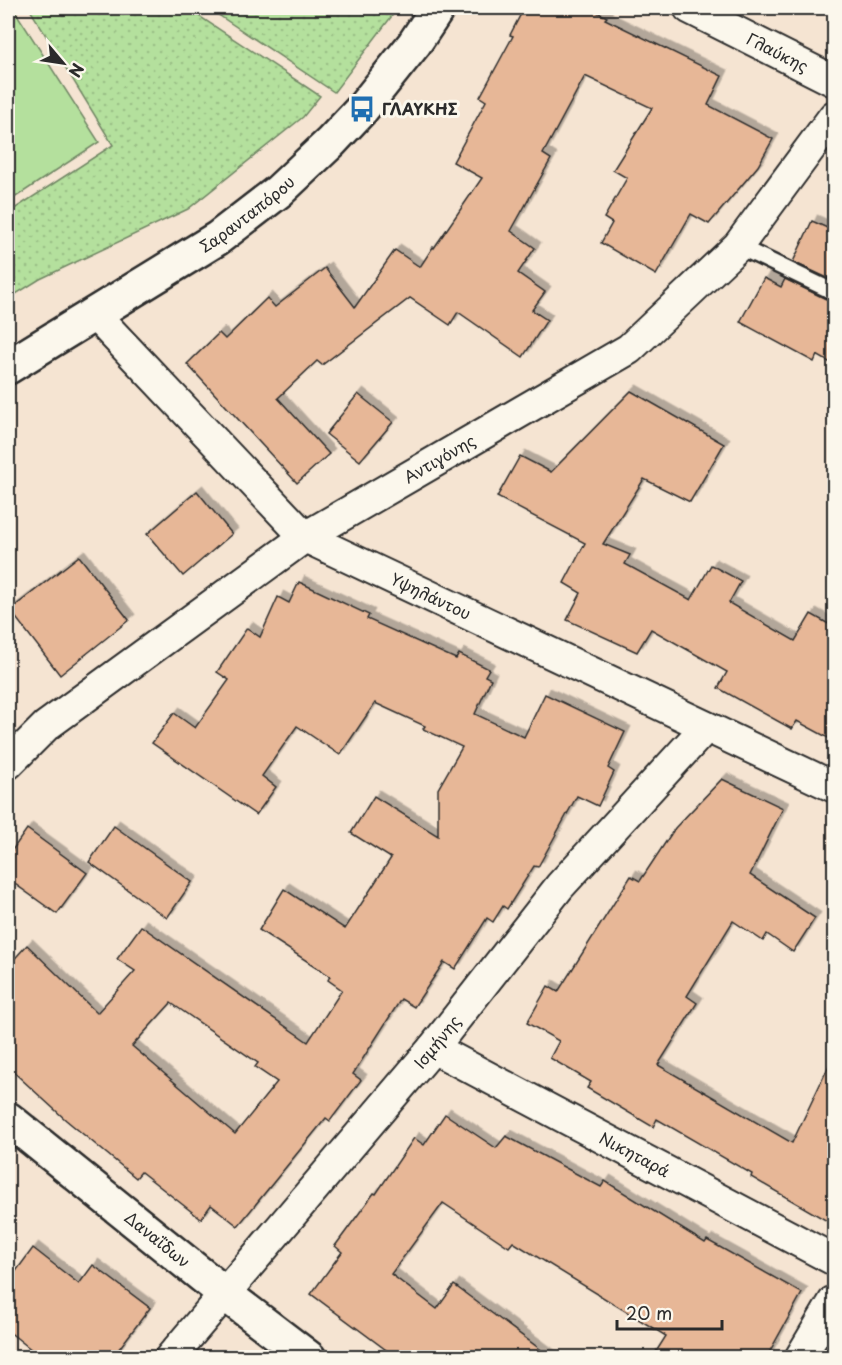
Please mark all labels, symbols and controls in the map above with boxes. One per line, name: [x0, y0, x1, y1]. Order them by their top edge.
street label: Γλαύκης: [743, 26, 813, 77]
north arrow: [33, 33, 93, 93]
text: N: [63, 59, 91, 82]
bus stop icon: ΓΛΑΥΚΗΣ: [347, 94, 377, 124]
place label: ΓΛΑΥΚΗΣ: [382, 96, 458, 120]
street label: Σαρανταπόρου: [195, 170, 299, 258]
street label: Αντιγόνης: [399, 428, 479, 488]
street label: Υψηλάντου: [387, 566, 475, 625]
street label: Ισμήνης: [408, 1010, 465, 1073]
street label: Νικηταρά: [595, 1125, 675, 1182]
street label: Δαναΐδων: [120, 1205, 196, 1273]
scale bar: [617, 1293, 722, 1331]
text: 20 m: [626, 1299, 672, 1326]

